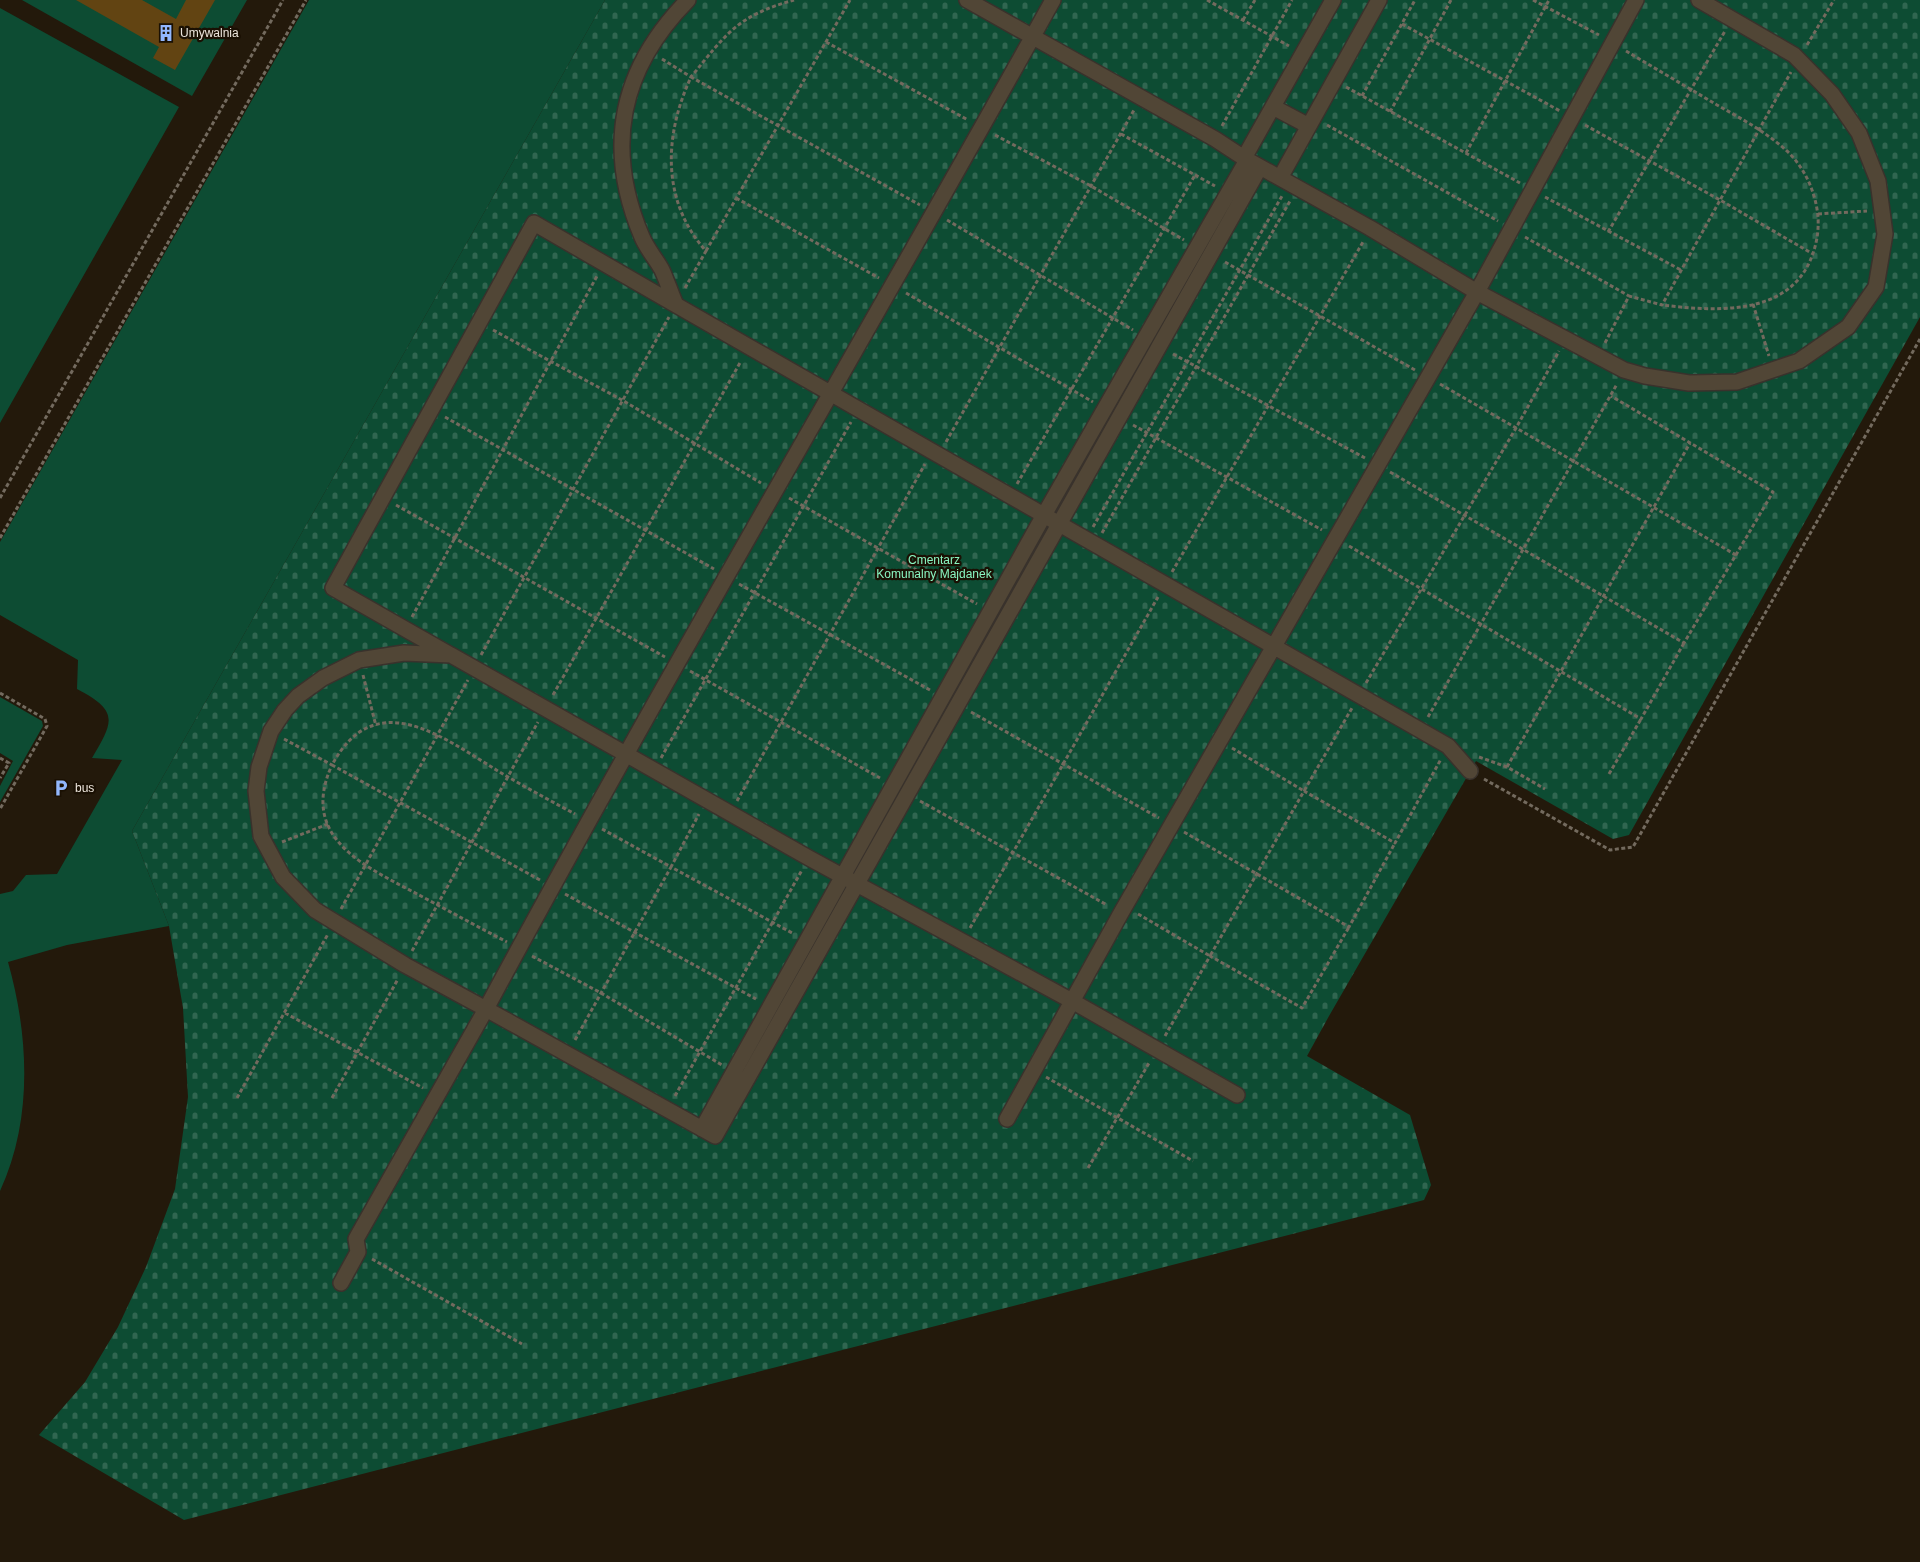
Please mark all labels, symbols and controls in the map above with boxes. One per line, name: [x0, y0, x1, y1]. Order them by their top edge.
building icon: Umywalnia: [156, 23, 176, 43]
place label: Umywalnia: [180, 26, 239, 40]
park label: Cmentarz Komunalny Majdanek: [876, 553, 993, 581]
parking icon: bus: [51, 778, 71, 798]
place label: bus: [75, 781, 94, 795]

